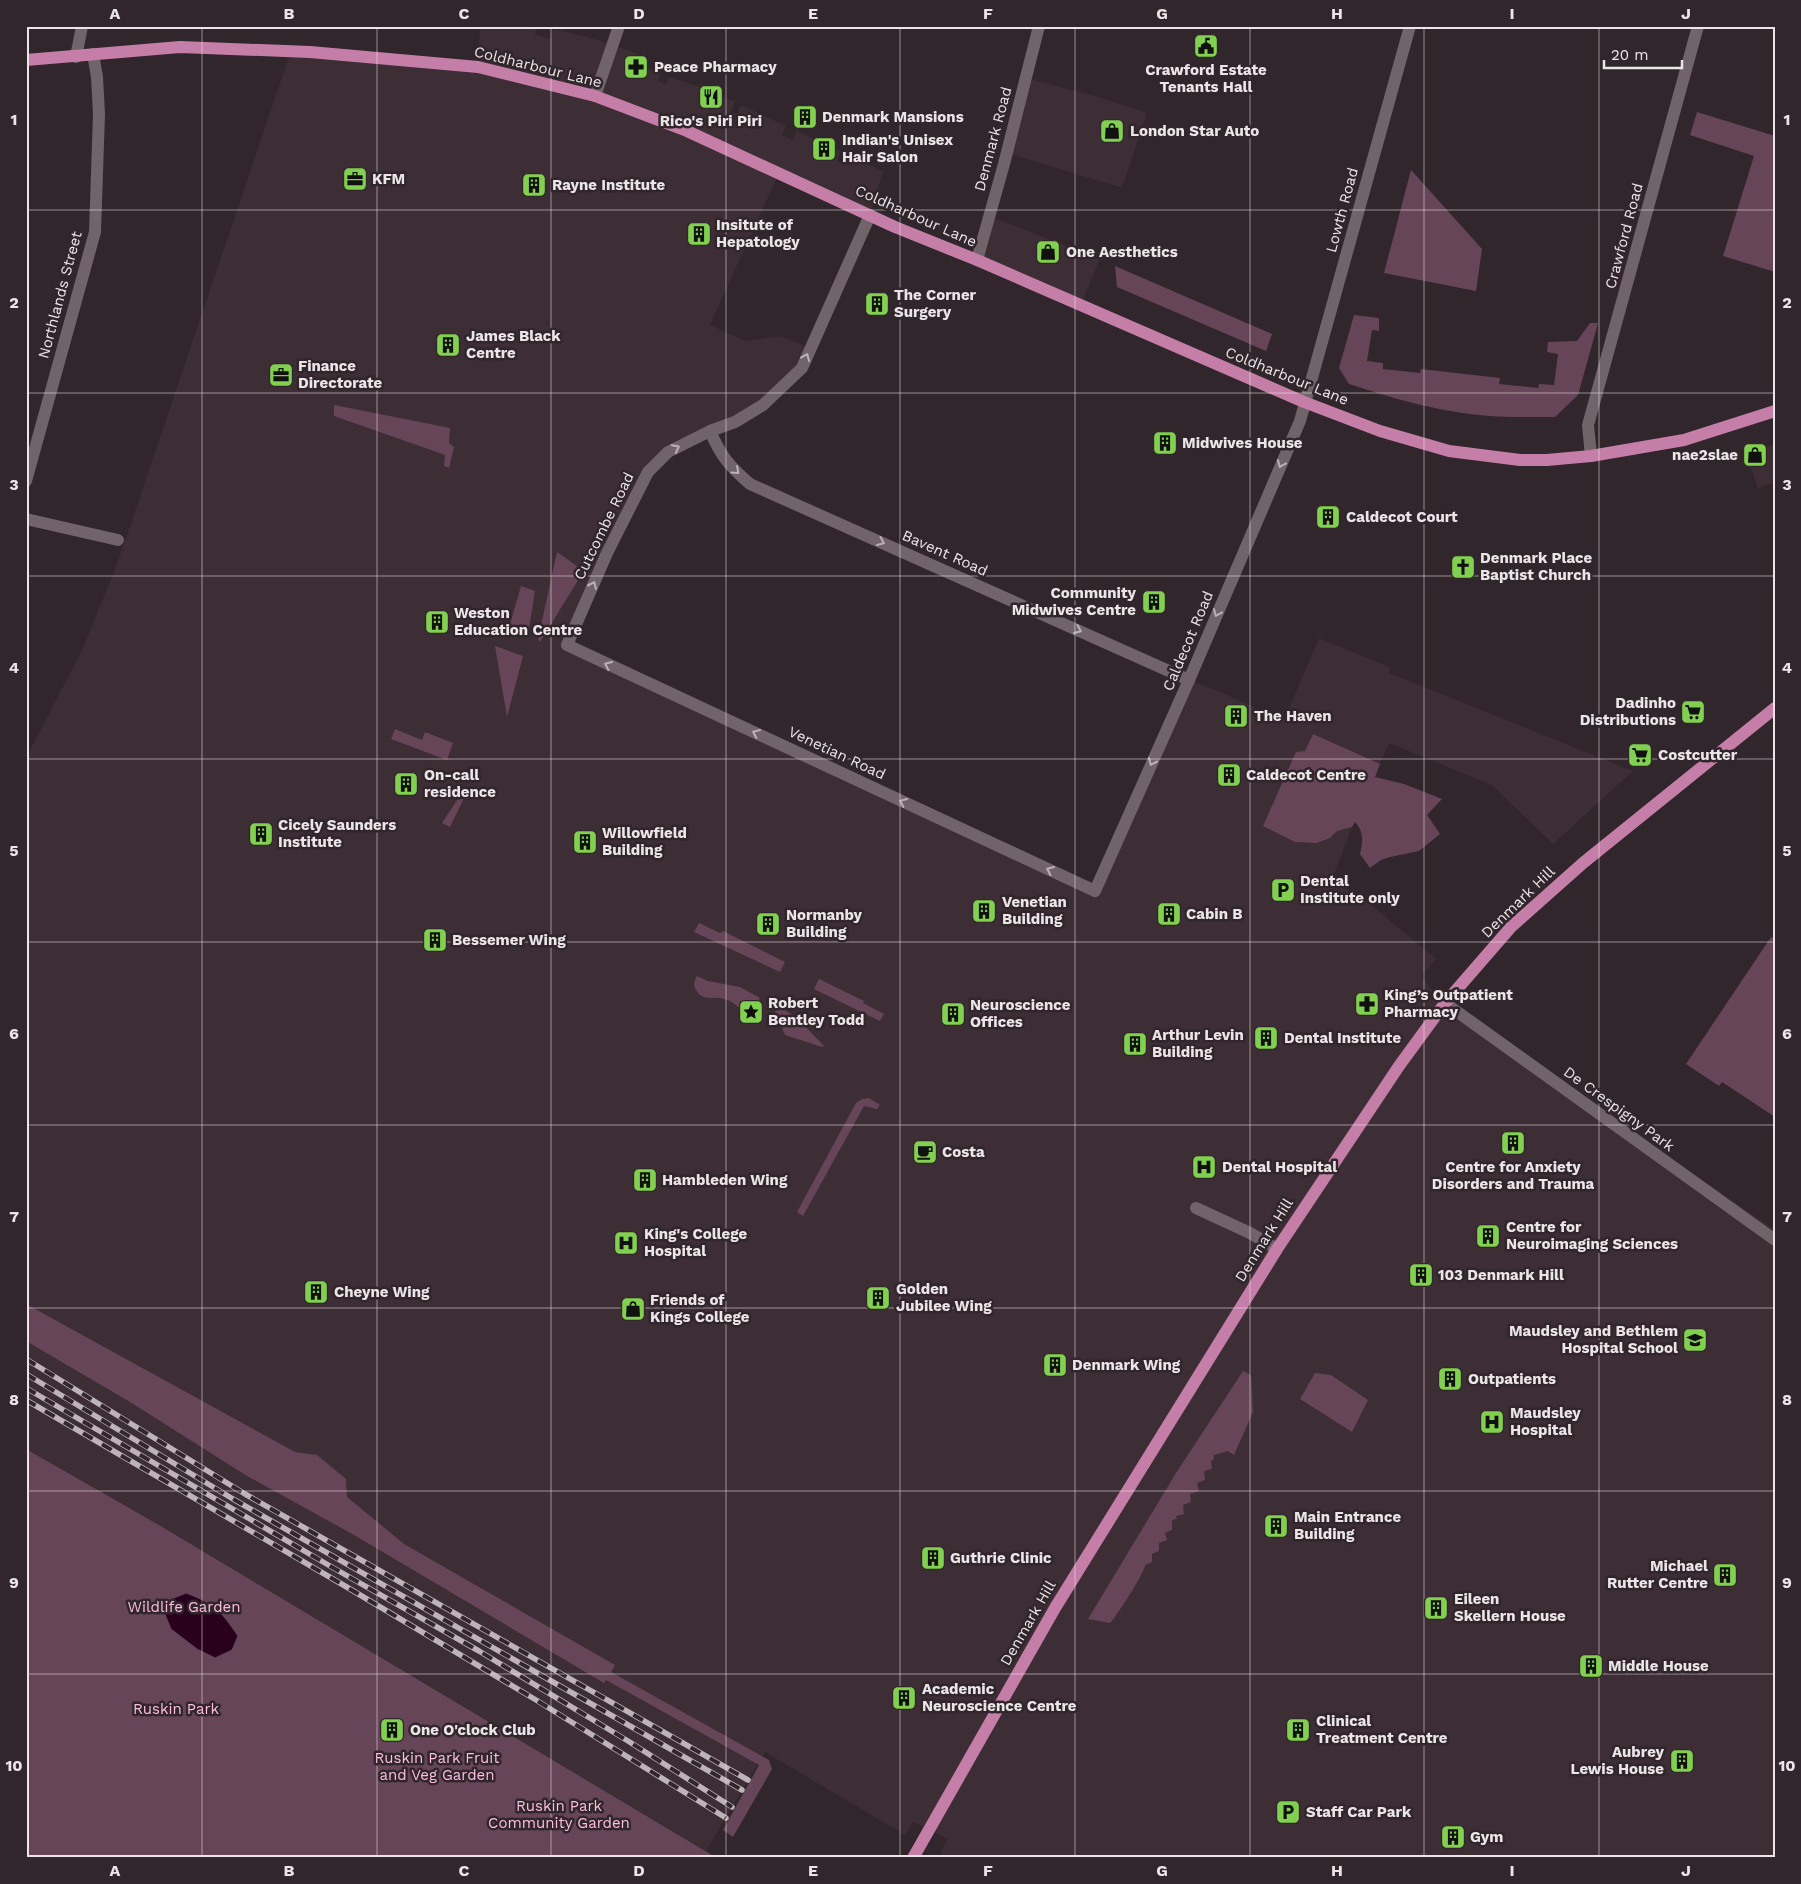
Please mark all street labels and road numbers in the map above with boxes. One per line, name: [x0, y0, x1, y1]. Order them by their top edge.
street label: Coldharbour Lane: [472, 42, 604, 92]
street label: Denmark Road: [970, 85, 1016, 193]
street label: Lowth Road: [1322, 165, 1362, 255]
street label: Coldharbour Lane: [852, 181, 980, 251]
street label: Crawford Road: [1601, 181, 1647, 291]
street label: Northlands Street: [34, 229, 86, 361]
street label: Coldharbour Lane: [1223, 343, 1351, 409]
street label: Cutcombe Road: [570, 469, 638, 583]
street label: Bavent Road: [899, 526, 991, 580]
street label: Caldecot Road: [1159, 588, 1217, 694]
street label: Venetian Road: [786, 723, 888, 783]
street label: Denmark Hill: [1478, 862, 1559, 942]
street label: De Crespigny Park: [1560, 1063, 1678, 1156]
street label: Denmark Hill: [1231, 1195, 1297, 1285]
street label: Denmark Hill: [996, 1577, 1060, 1669]

